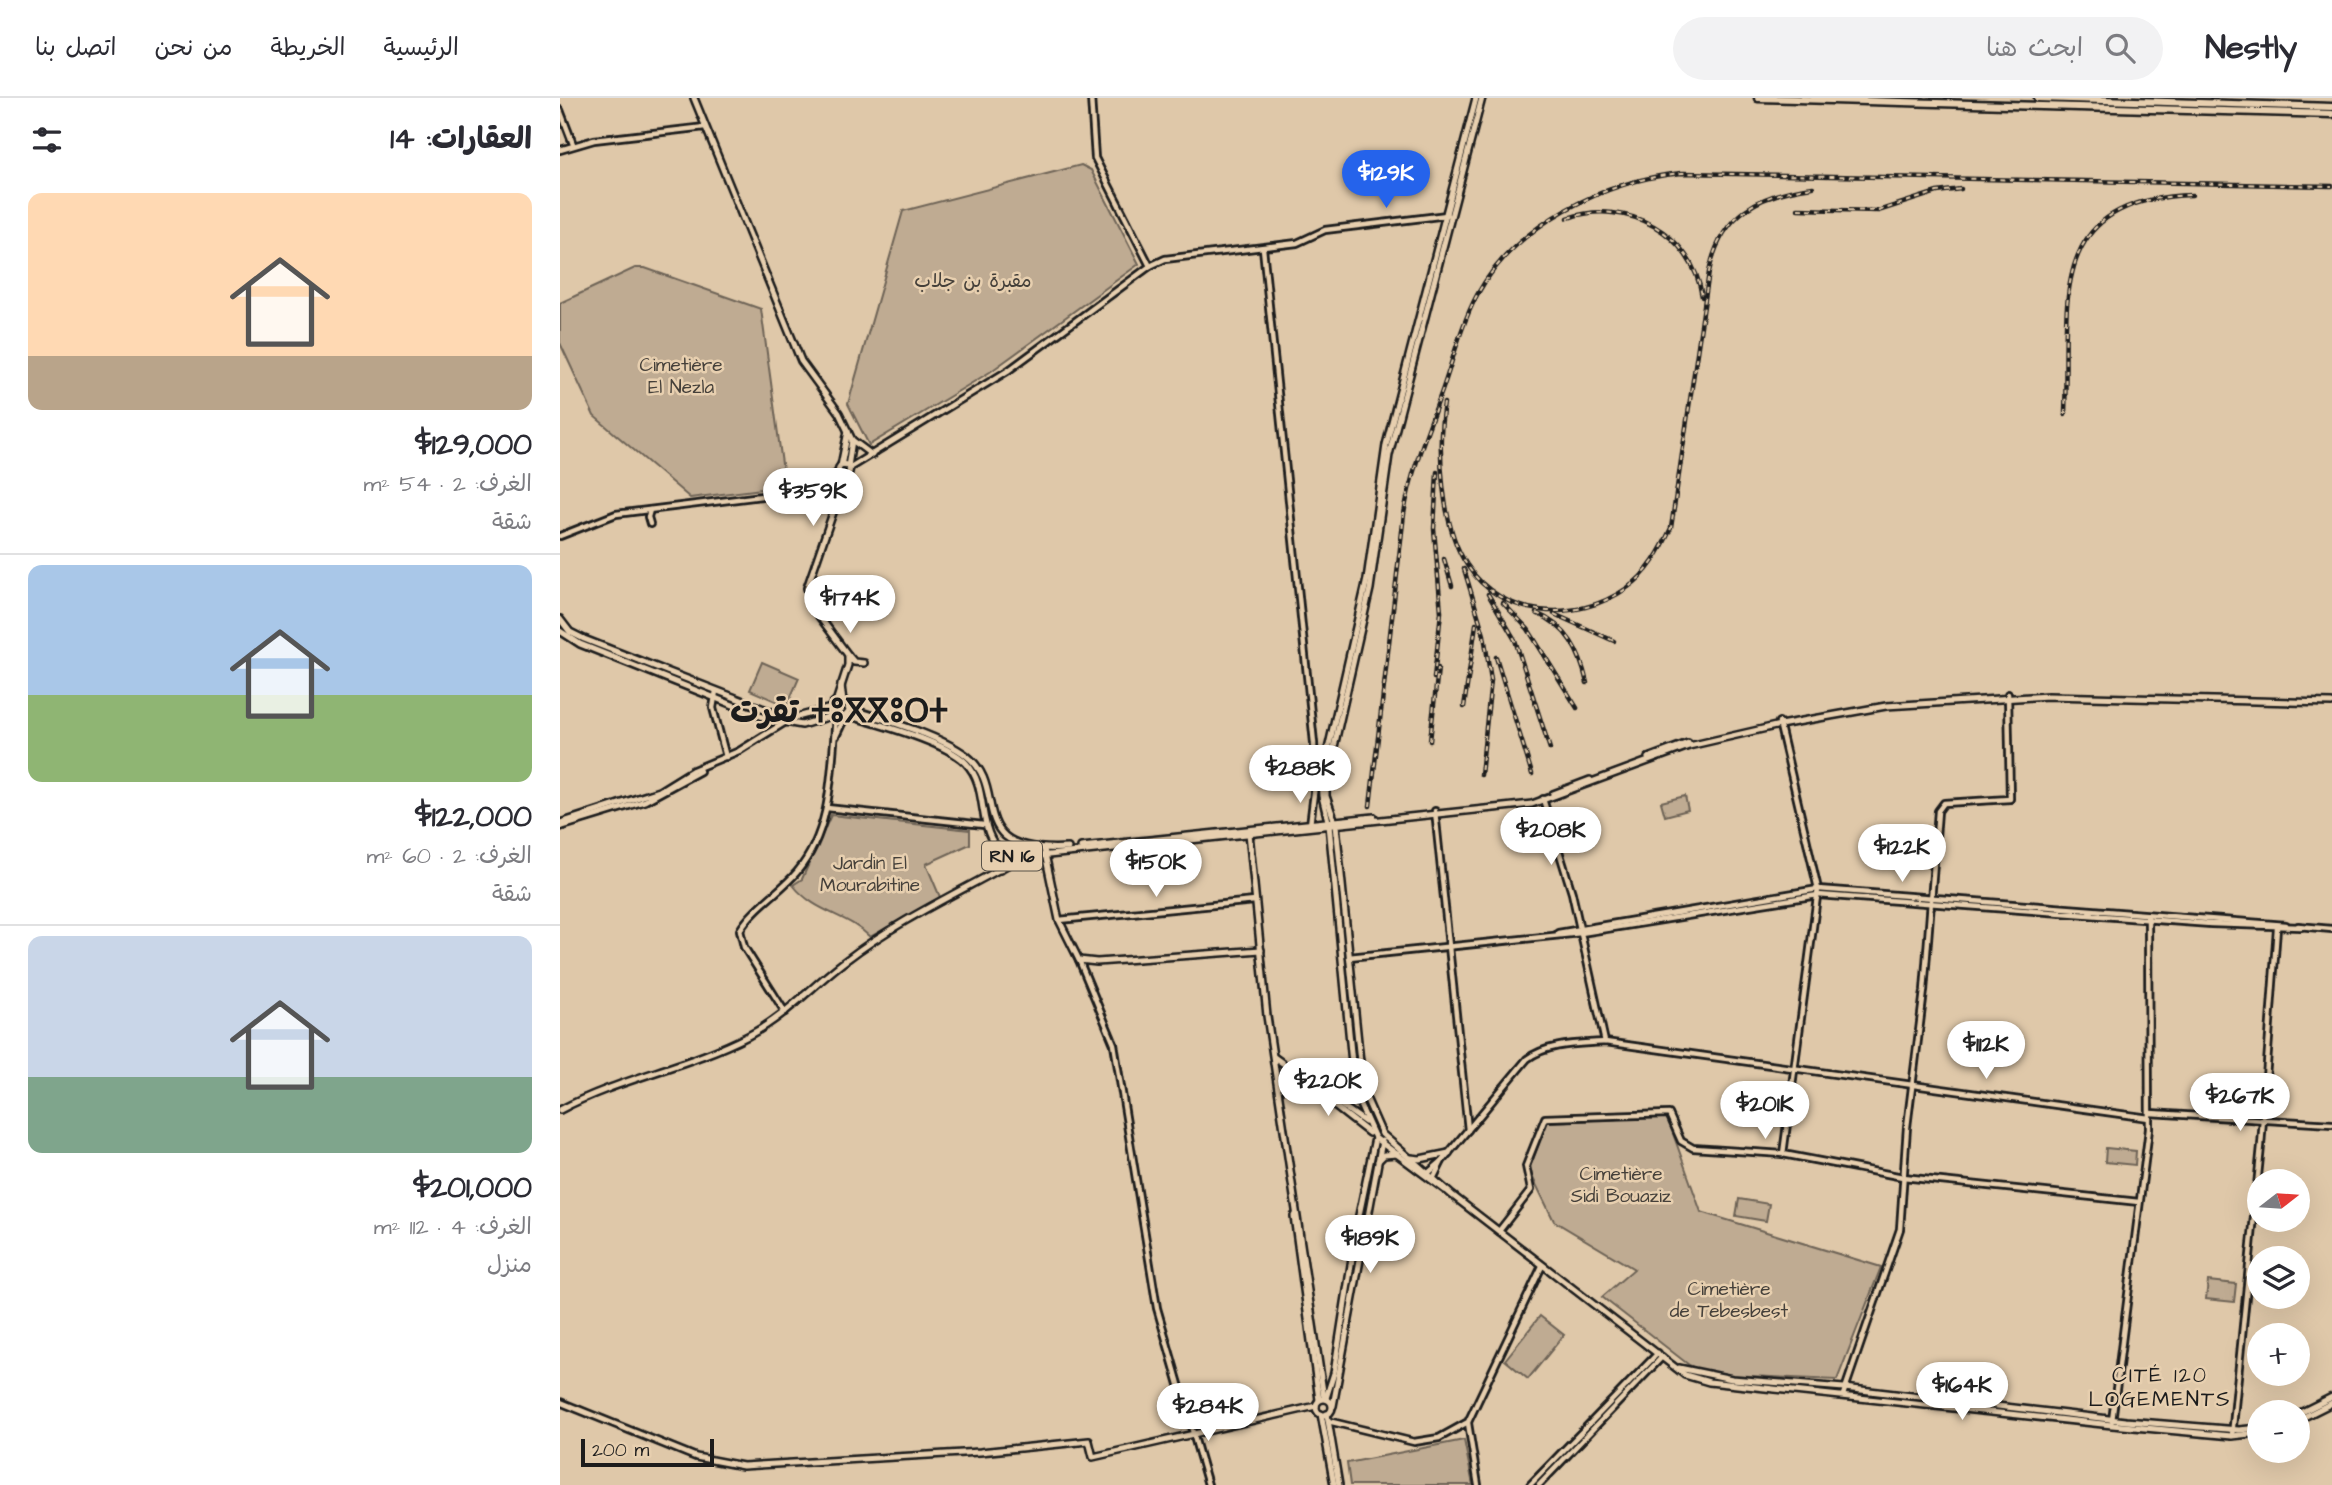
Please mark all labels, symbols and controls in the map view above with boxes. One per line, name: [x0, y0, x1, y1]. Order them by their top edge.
search box: [1673, 17, 2163, 80]
text: Nestly: [2205, 25, 2297, 71]
icon: search: [2101, 29, 2139, 67]
text: ابحث هنا: [1986, 30, 2083, 66]
text: اتصل بنا: [35, 31, 116, 65]
text: من نحن: [154, 31, 233, 65]
text: الخريطة: [271, 31, 345, 65]
text: الرئيسية: [383, 31, 459, 65]
text: العقارات: 14: [390, 118, 532, 160]
icon: filters: [28, 121, 66, 159]
pin: $129K: [1337, 150, 1435, 210]
text: $129K: [1358, 157, 1414, 189]
icon: home: [217, 239, 343, 365]
park label: مقبرة بن جلاب: [914, 268, 1032, 295]
park label: Cimetière El Nezla: [640, 352, 723, 401]
text: $129,000: [415, 424, 532, 466]
text: الغرف: 2 · 54 m²: [363, 468, 532, 500]
pin: $359K: [764, 468, 862, 528]
text: $359K: [779, 475, 847, 507]
text: شقة: [492, 506, 532, 538]
pin: $174K: [801, 575, 899, 635]
text: $174K: [820, 582, 880, 614]
icon: home: [217, 611, 343, 737]
district label: تقرت ⵜⵓⴳⴳⵓⵔⵜ: [730, 689, 948, 735]
pin: $288K: [1251, 746, 1349, 805]
text: $288K: [1265, 752, 1335, 784]
text: $122,000: [415, 796, 532, 838]
pin: $208K: [1502, 808, 1600, 867]
text: $208K: [1516, 814, 1586, 846]
pin: $122K: [1853, 824, 1951, 884]
text: $122K: [1874, 831, 1930, 863]
text: الغرف: 2 · 60 m²: [366, 840, 532, 872]
pin: $150K: [1107, 840, 1205, 899]
road number: RN 16: [982, 842, 1042, 870]
text: $150K: [1126, 846, 1186, 878]
park label: Jardin El Mourabitine: [820, 850, 920, 899]
text: شقة: [492, 878, 532, 910]
icon: home: [217, 982, 343, 1108]
pin: $112K: [1937, 1021, 2035, 1081]
text: $112K: [1963, 1028, 2009, 1060]
pin: $220K: [1279, 1058, 1377, 1118]
text: $220K: [1294, 1065, 1362, 1097]
pin: $267K: [2191, 1074, 2289, 1133]
text: $267K: [2206, 1080, 2274, 1112]
pin: $201K: [1716, 1082, 1814, 1141]
text: $201K: [1736, 1088, 1794, 1120]
park label: Cimetière Sidi Bouaziz: [1571, 1161, 1672, 1210]
text: $201,000: [413, 1167, 532, 1209]
north arrow: [2247, 1169, 2310, 1232]
map controls: [2247, 1169, 2310, 1463]
text: الغرف: 4 · 112 m²: [374, 1211, 532, 1243]
pin: $189K: [1321, 1216, 1419, 1275]
text: $189K: [1341, 1222, 1399, 1254]
button: layers: [2247, 1246, 2310, 1309]
text: منزل: [487, 1249, 532, 1281]
park label: Cimetière de Tebesbest: [1670, 1276, 1789, 1325]
button: +: [2247, 1323, 2310, 1386]
district label: CITÉ 120 LOGEMENTS: [2088, 1361, 2232, 1414]
pin: $164K: [1913, 1362, 2011, 1422]
text: $164K: [1932, 1369, 1992, 1401]
pin: $284K: [1159, 1384, 1257, 1443]
text: $284K: [1173, 1390, 1243, 1422]
button: −: [2247, 1400, 2310, 1463]
scale bar: [581, 1436, 714, 1468]
text: 200 m: [592, 1437, 649, 1464]

